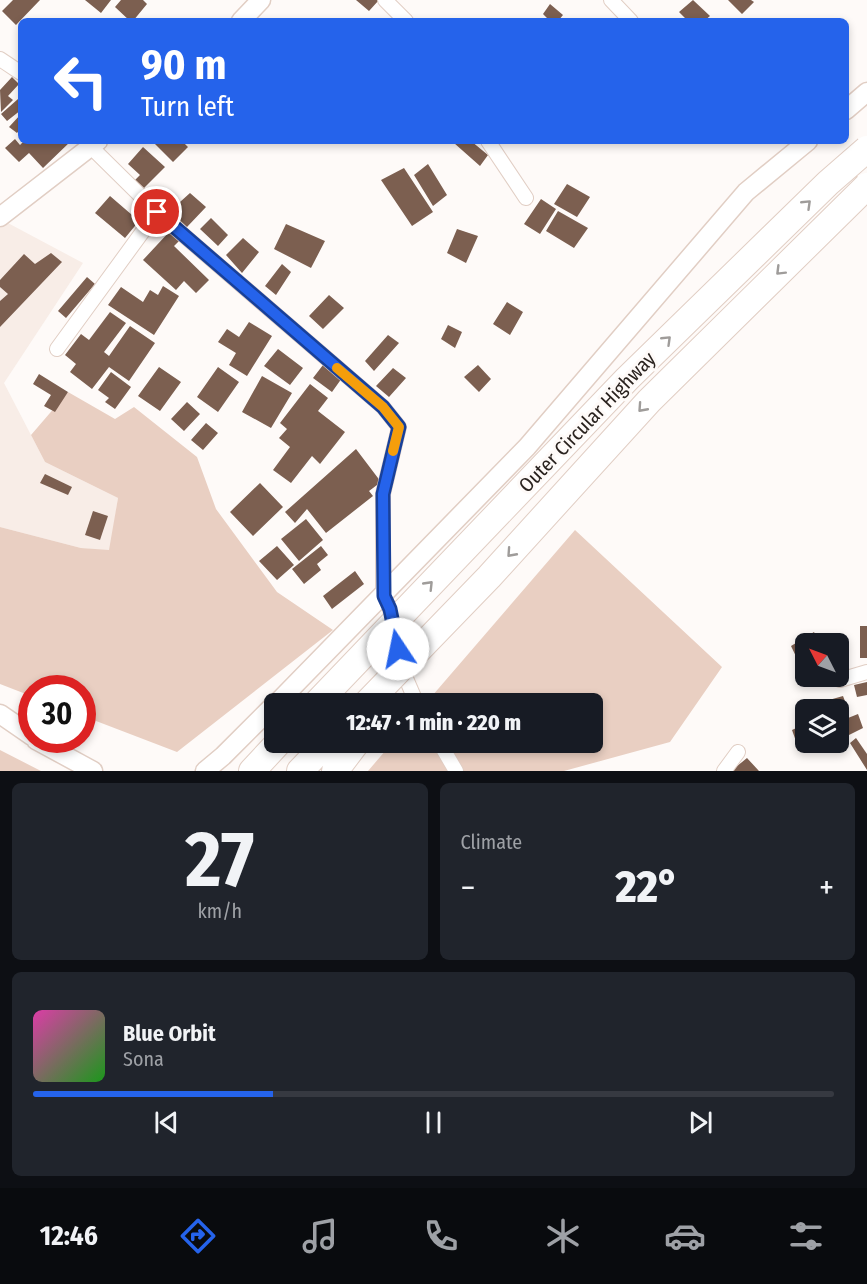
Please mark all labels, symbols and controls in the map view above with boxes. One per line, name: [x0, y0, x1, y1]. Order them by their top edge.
text: 90 m: [141, 40, 226, 90]
icon: left: [42, 42, 120, 120]
text: Turn left: [141, 91, 234, 123]
pin: [131, 186, 182, 237]
icon: arrive: [140, 195, 173, 228]
one-way arrow: [799, 200, 810, 211]
one-way arrow: [776, 264, 787, 274]
one-way arrow: [661, 336, 671, 347]
street label: Outer Circular Highway: [514, 347, 660, 497]
one-way arrow: [638, 402, 649, 412]
one-way arrow: [507, 546, 518, 557]
one-way arrow: [422, 582, 433, 592]
position arrow: [366, 617, 430, 681]
north arrow: [795, 633, 849, 687]
map controls: [795, 633, 849, 753]
speed limit sign: 30: [18, 675, 96, 753]
button: layers: [795, 699, 849, 753]
text: 12:47 · 1 min · 220 m: [346, 709, 521, 736]
text: 27: [185, 813, 254, 907]
text: Climate: [461, 830, 522, 854]
text: 22°: [616, 860, 679, 914]
text: −: [461, 868, 475, 908]
text: +: [819, 868, 834, 908]
text: km/h: [197, 899, 242, 923]
text: Blue Orbit: [123, 1020, 216, 1047]
text: Sona: [123, 1047, 164, 1071]
icon: previous: [150, 1106, 183, 1139]
icon: pause: [417, 1106, 450, 1139]
icon: next: [684, 1106, 717, 1139]
icon: directions: [177, 1215, 219, 1257]
icon: music: [299, 1215, 341, 1257]
icon: phone: [420, 1215, 462, 1257]
icon: climate: [542, 1215, 584, 1257]
icon: car: [664, 1215, 706, 1257]
icon: filters: [785, 1215, 827, 1257]
text: 12:46: [40, 1220, 98, 1252]

